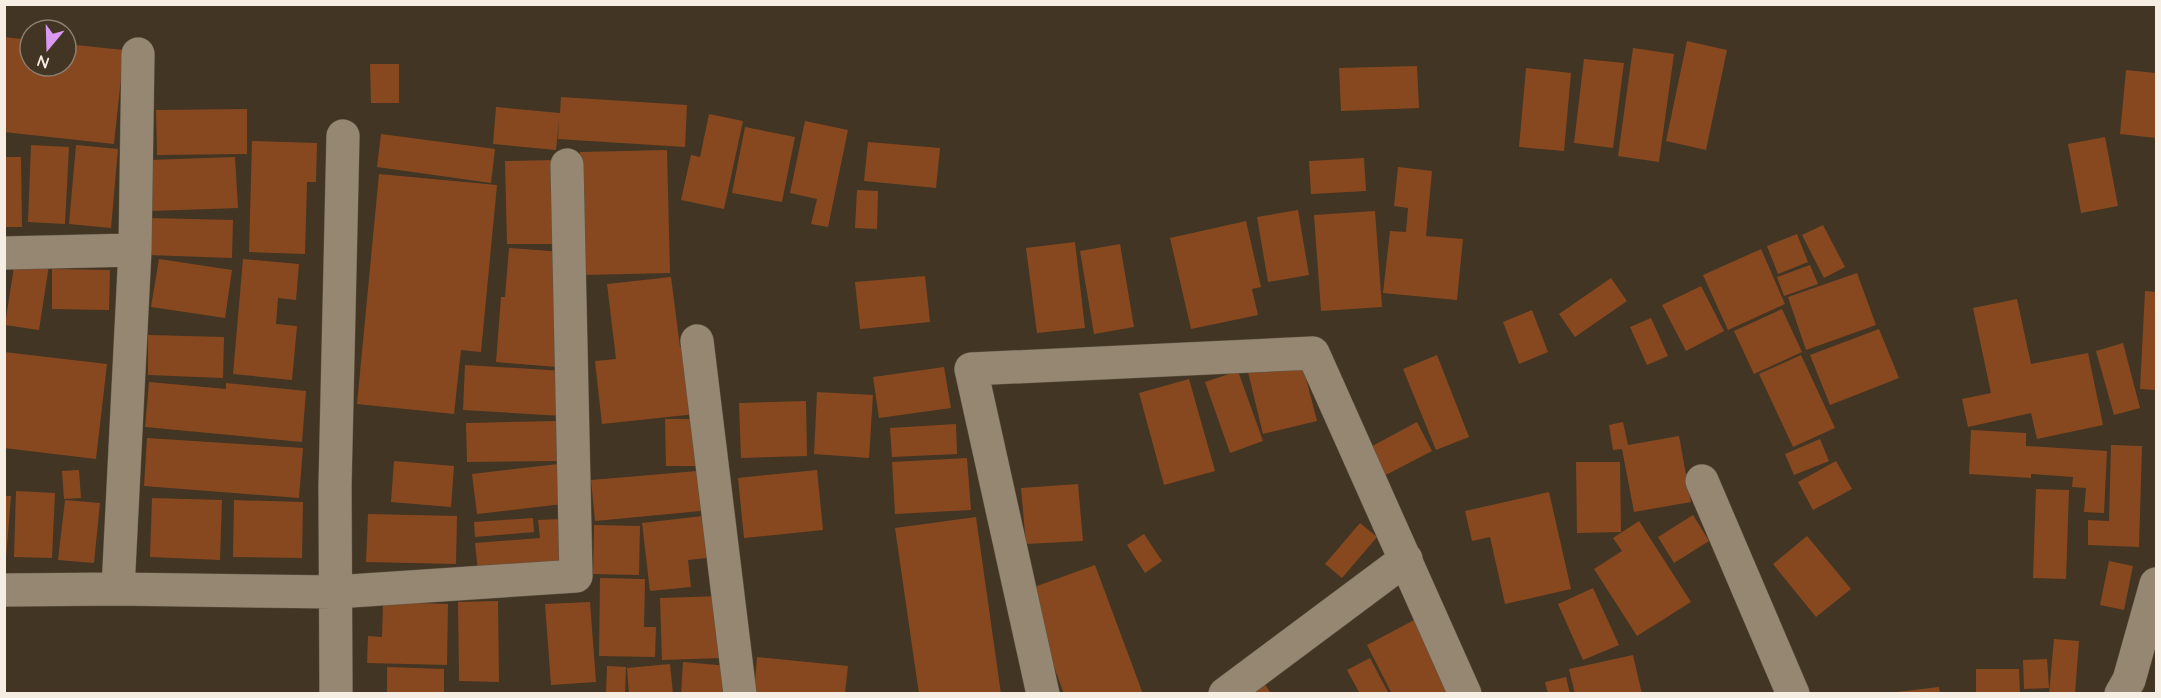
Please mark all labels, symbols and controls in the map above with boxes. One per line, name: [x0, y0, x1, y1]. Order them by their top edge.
north arrow: [18, 18, 78, 78]
text: N: [34, 51, 52, 74]

